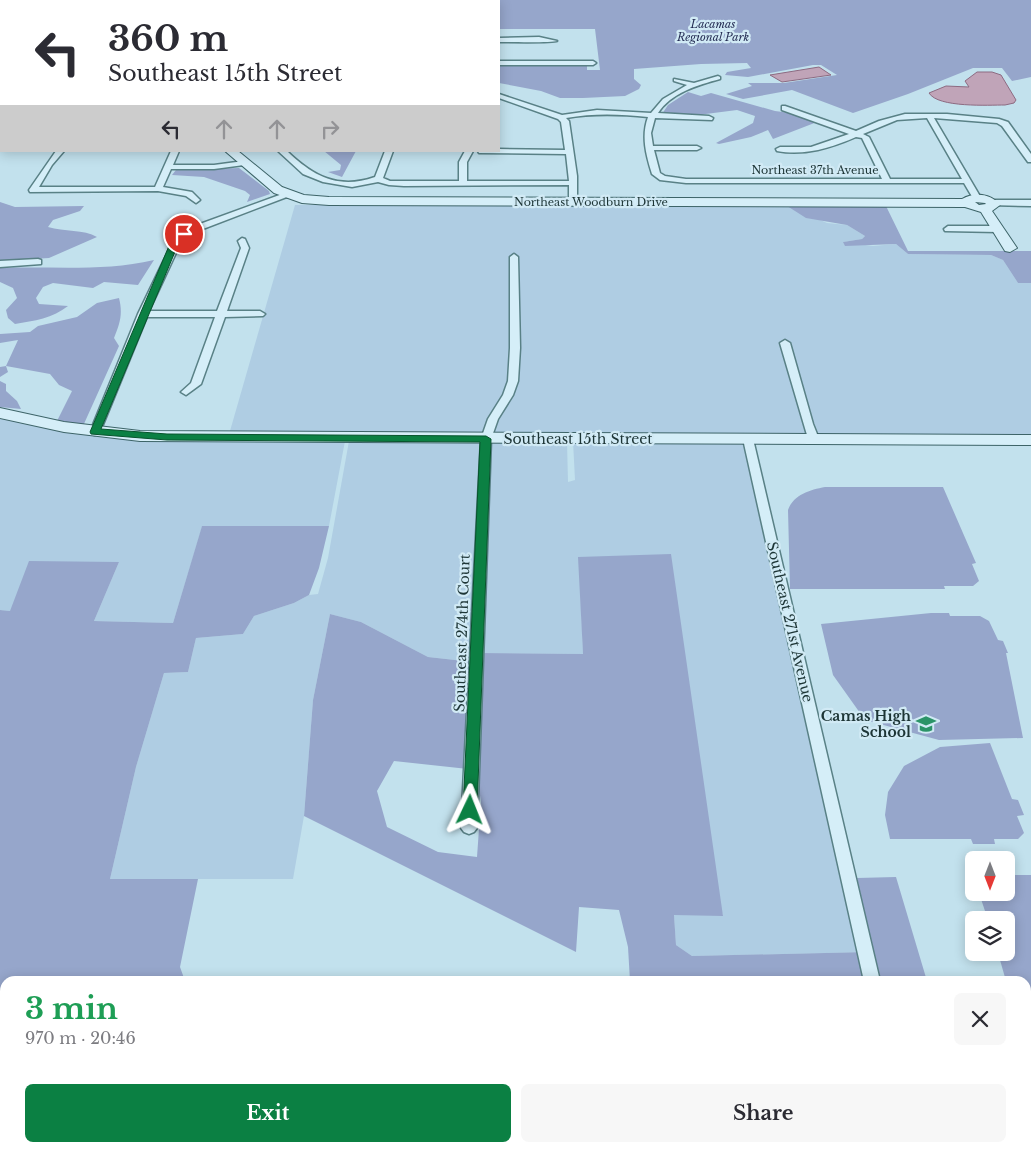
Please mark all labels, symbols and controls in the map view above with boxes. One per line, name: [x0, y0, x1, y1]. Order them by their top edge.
text: 360 m: [108, 17, 228, 60]
park label: Lacamas Regional Park: [676, 17, 749, 44]
icon: left: [25, 20, 90, 85]
text: Southeast 15th Street: [108, 60, 342, 87]
icon: left: [157, 115, 185, 143]
icon: ahead: [210, 115, 238, 143]
icon: ahead: [263, 115, 291, 143]
icon: right: [316, 115, 344, 143]
street label: Northeast 37th Avenue: [751, 163, 879, 177]
street label: Northeast Woodburn Drive: [514, 195, 668, 209]
pin: [163, 213, 205, 255]
icon: arrive: [170, 220, 198, 248]
street label: Southeast 15th Street: [503, 430, 653, 448]
street label: Southeast 271st Avenue: [763, 540, 817, 704]
street label: Southeast 274th Court: [450, 553, 474, 712]
place label: Camas High School: [821, 707, 911, 741]
school or university icon: Camas High School: [915, 713, 937, 735]
position arrow: [443, 783, 495, 835]
north arrow: [965, 851, 1015, 901]
map controls: [965, 851, 1015, 961]
button: layers: [965, 911, 1015, 961]
text: 3 min: [25, 990, 118, 1027]
button: close: [954, 993, 1006, 1045]
text: 970 m · 20:46: [25, 1028, 136, 1048]
button: Exit: [25, 1084, 511, 1142]
button: Share: [521, 1084, 1006, 1142]

